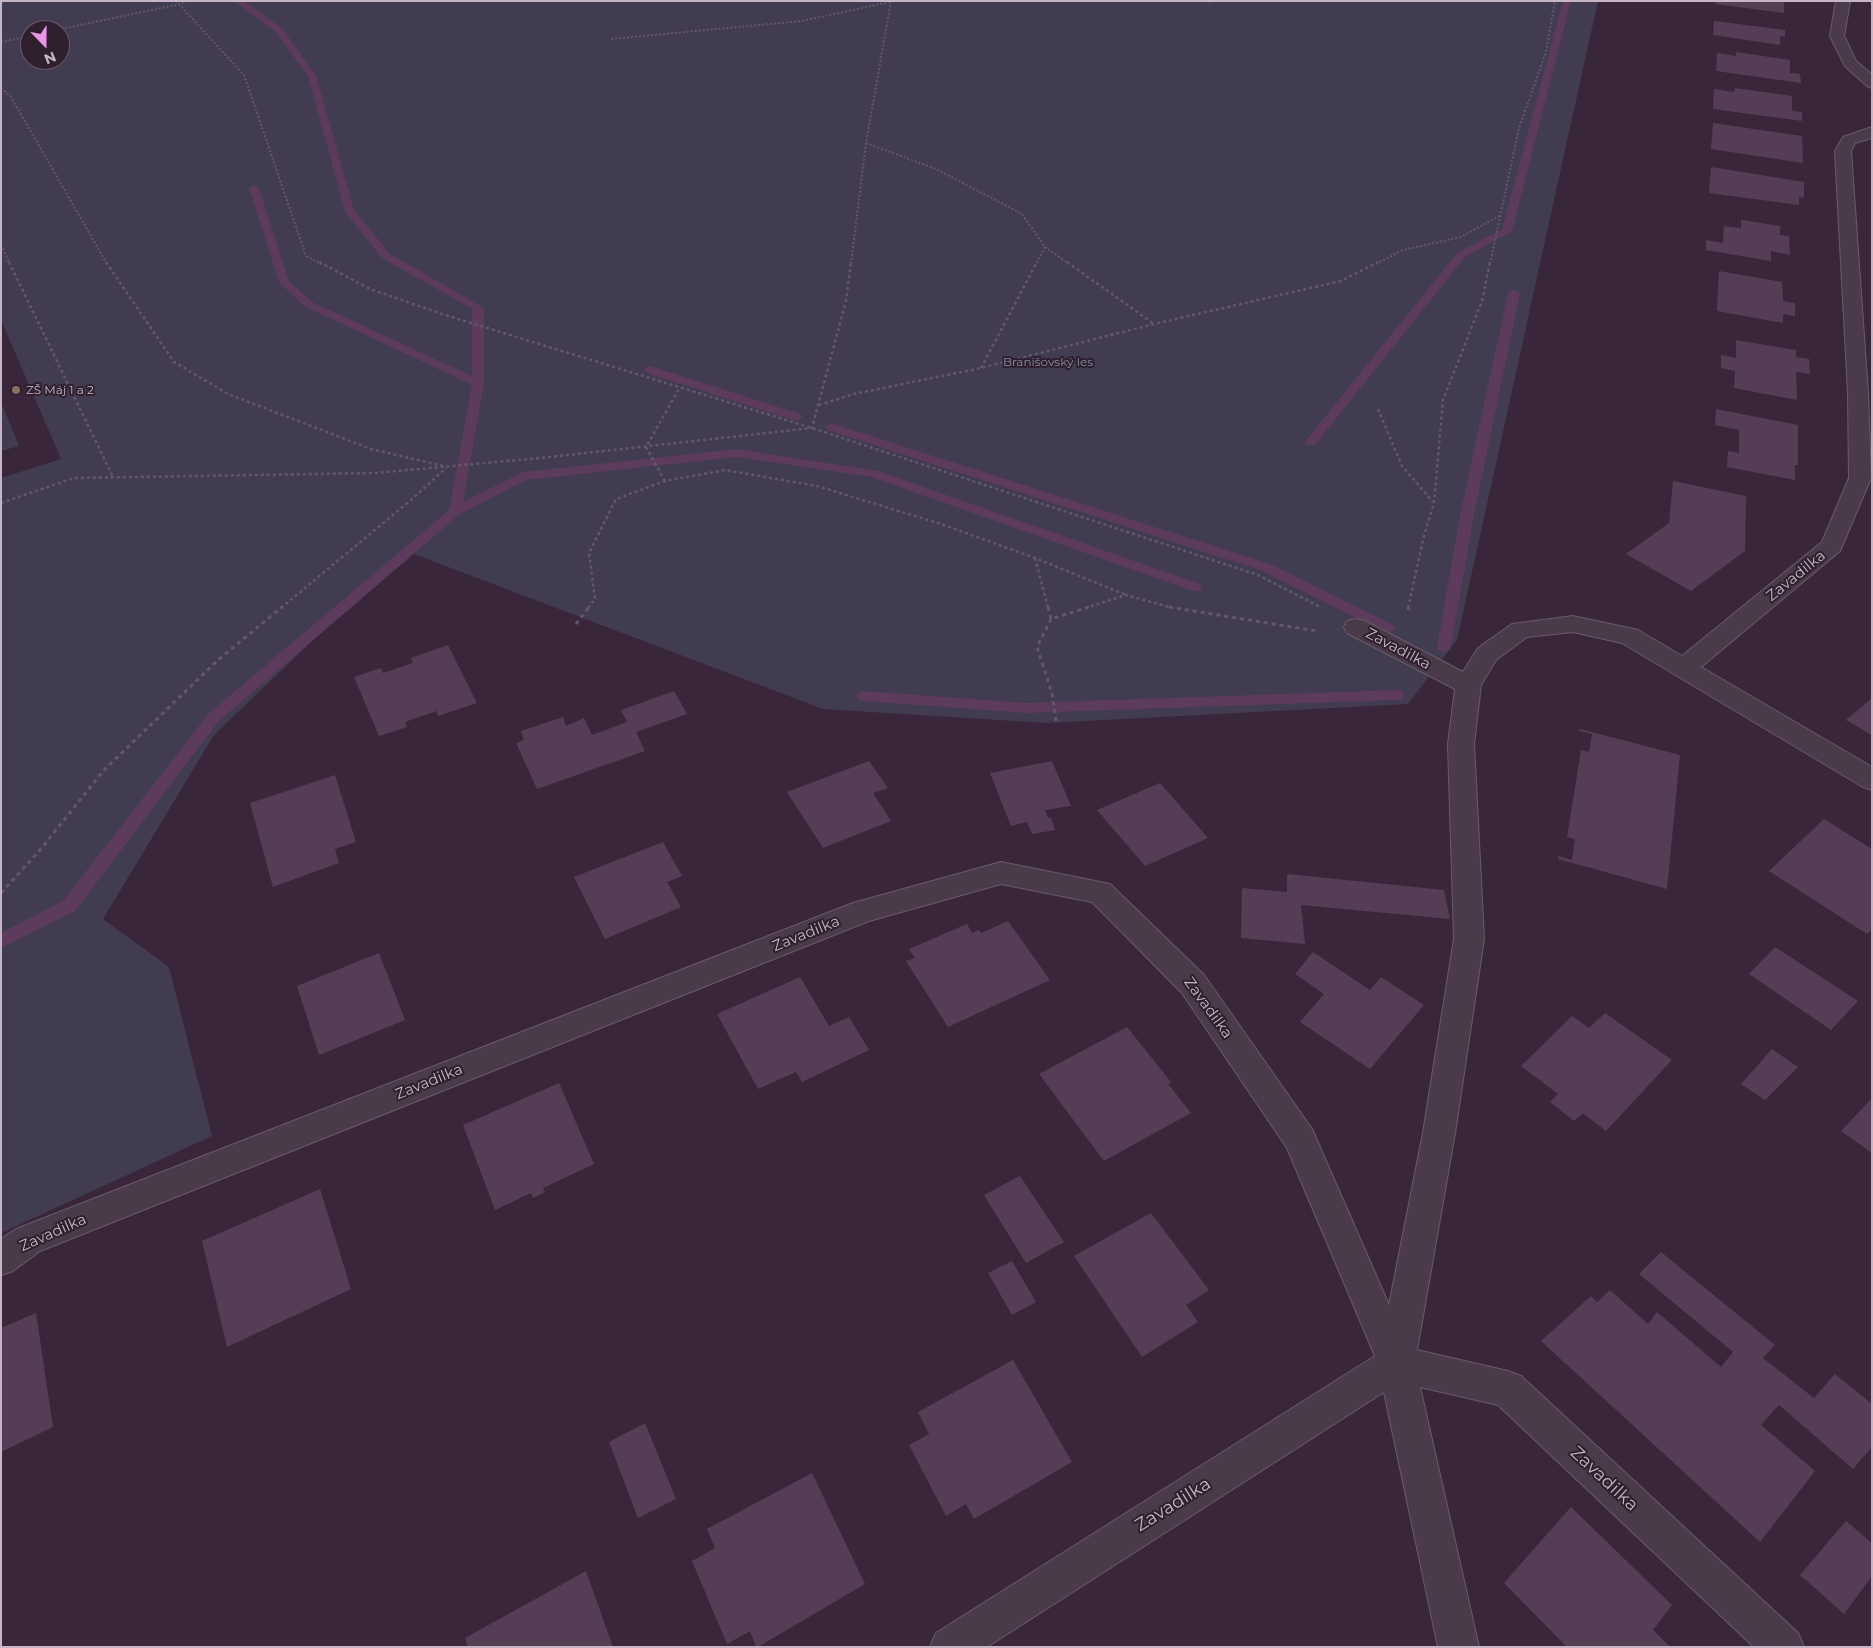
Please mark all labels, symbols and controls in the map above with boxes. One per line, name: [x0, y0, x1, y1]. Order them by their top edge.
north arrow: [20, 20, 70, 70]
text: N: [42, 48, 59, 68]
park label: Branišovský les: [1003, 355, 1093, 369]
place label: ZŠ Máj 1 a 2: [26, 383, 94, 397]
marker: ZŠ Máj 1 a 2: [10, 384, 22, 396]
street label: Zavadilka: [1763, 547, 1829, 605]
street label: Zavadilka: [1362, 624, 1434, 674]
street label: Zavadilka: [770, 912, 842, 956]
street label: Zavadilka: [1180, 974, 1236, 1042]
street label: Zavadilka: [393, 1060, 465, 1104]
street label: Zavadilka: [17, 1210, 89, 1256]
street label: Zavadilka: [1565, 1442, 1643, 1516]
street label: Zavadilka: [1131, 1473, 1215, 1537]

